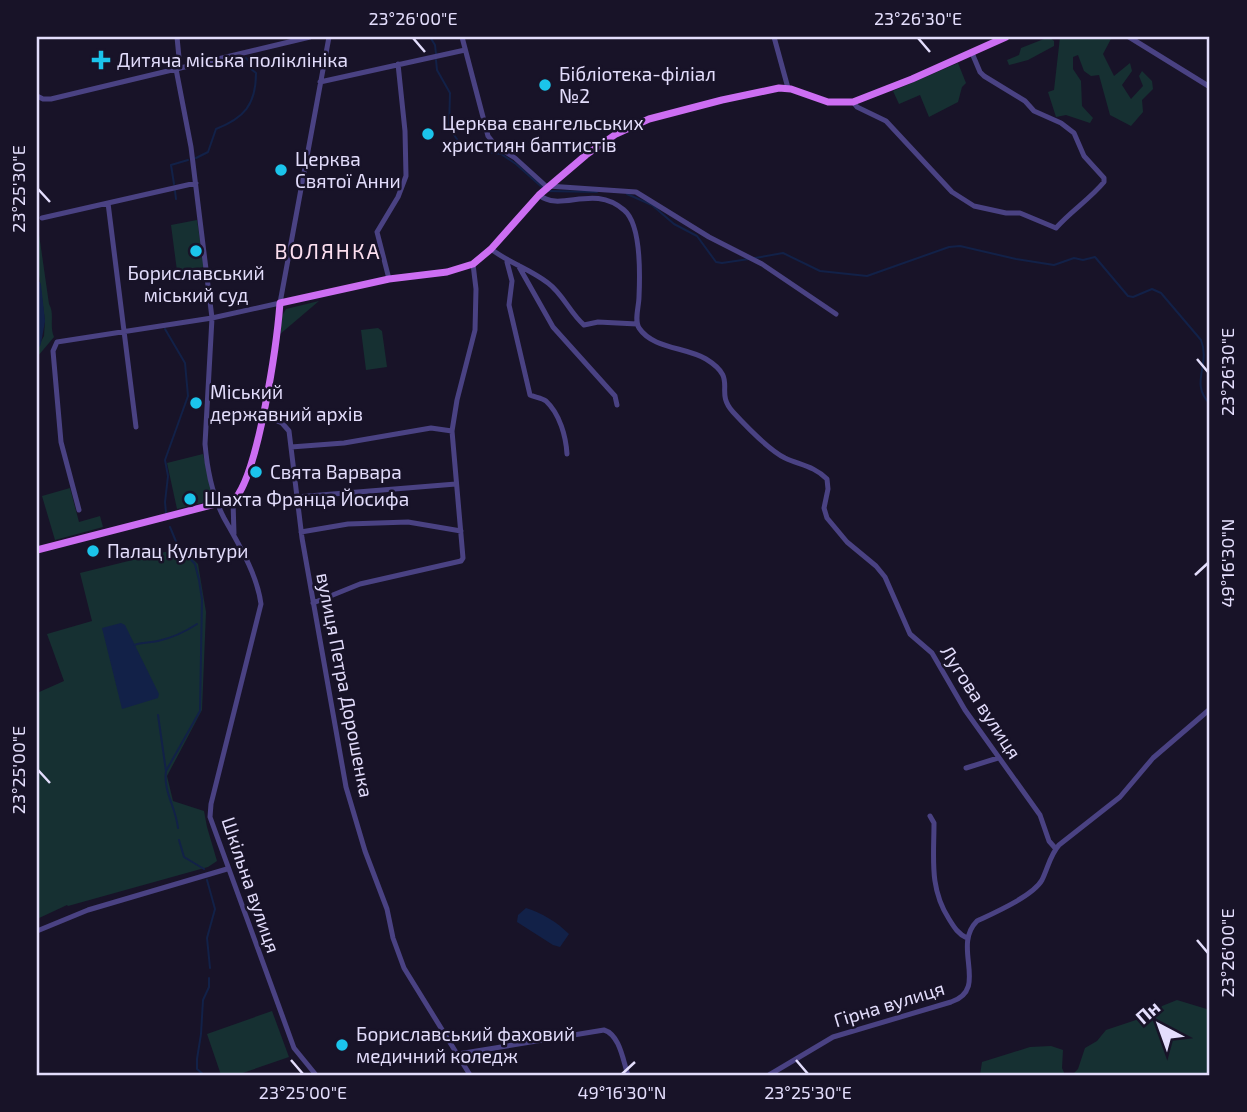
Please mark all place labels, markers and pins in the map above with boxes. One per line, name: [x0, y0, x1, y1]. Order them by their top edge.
place label: Дитяча міська поліклініка: [117, 48, 348, 71]
marker: Дитяча міська поліклініка: [91, 50, 111, 70]
place label: Бібліотека-філіал №2: [559, 62, 716, 107]
marker: Бібліотека-філіал №2: [537, 77, 553, 93]
place label: Церква євангельських християн баптистів: [442, 111, 644, 156]
marker: Церква євангельських християн баптистів: [420, 126, 436, 142]
place label: Церква Святої Анни: [295, 147, 401, 192]
marker: Церква Святої Анни: [273, 162, 289, 178]
marker: Бориславський міський суд: [188, 243, 204, 259]
place label: Бориславський міський суд: [127, 261, 265, 307]
place label: Міський державний архів: [210, 380, 363, 425]
marker: Міський державний архів: [188, 395, 204, 411]
place label: Свята Варвара: [270, 460, 402, 483]
marker: Свята Варвара: [248, 464, 264, 480]
place label: Шахта Франца Йосифа: [204, 487, 409, 510]
marker: Шахта Франца Йосифа: [182, 491, 198, 507]
place label: Палац Культури: [107, 539, 248, 563]
marker: Палац Культури: [85, 543, 101, 559]
place label: Бориславський фаховий медичний коледж: [356, 1022, 575, 1067]
marker: Бориславський фаховий медичний коледж: [334, 1037, 350, 1053]

